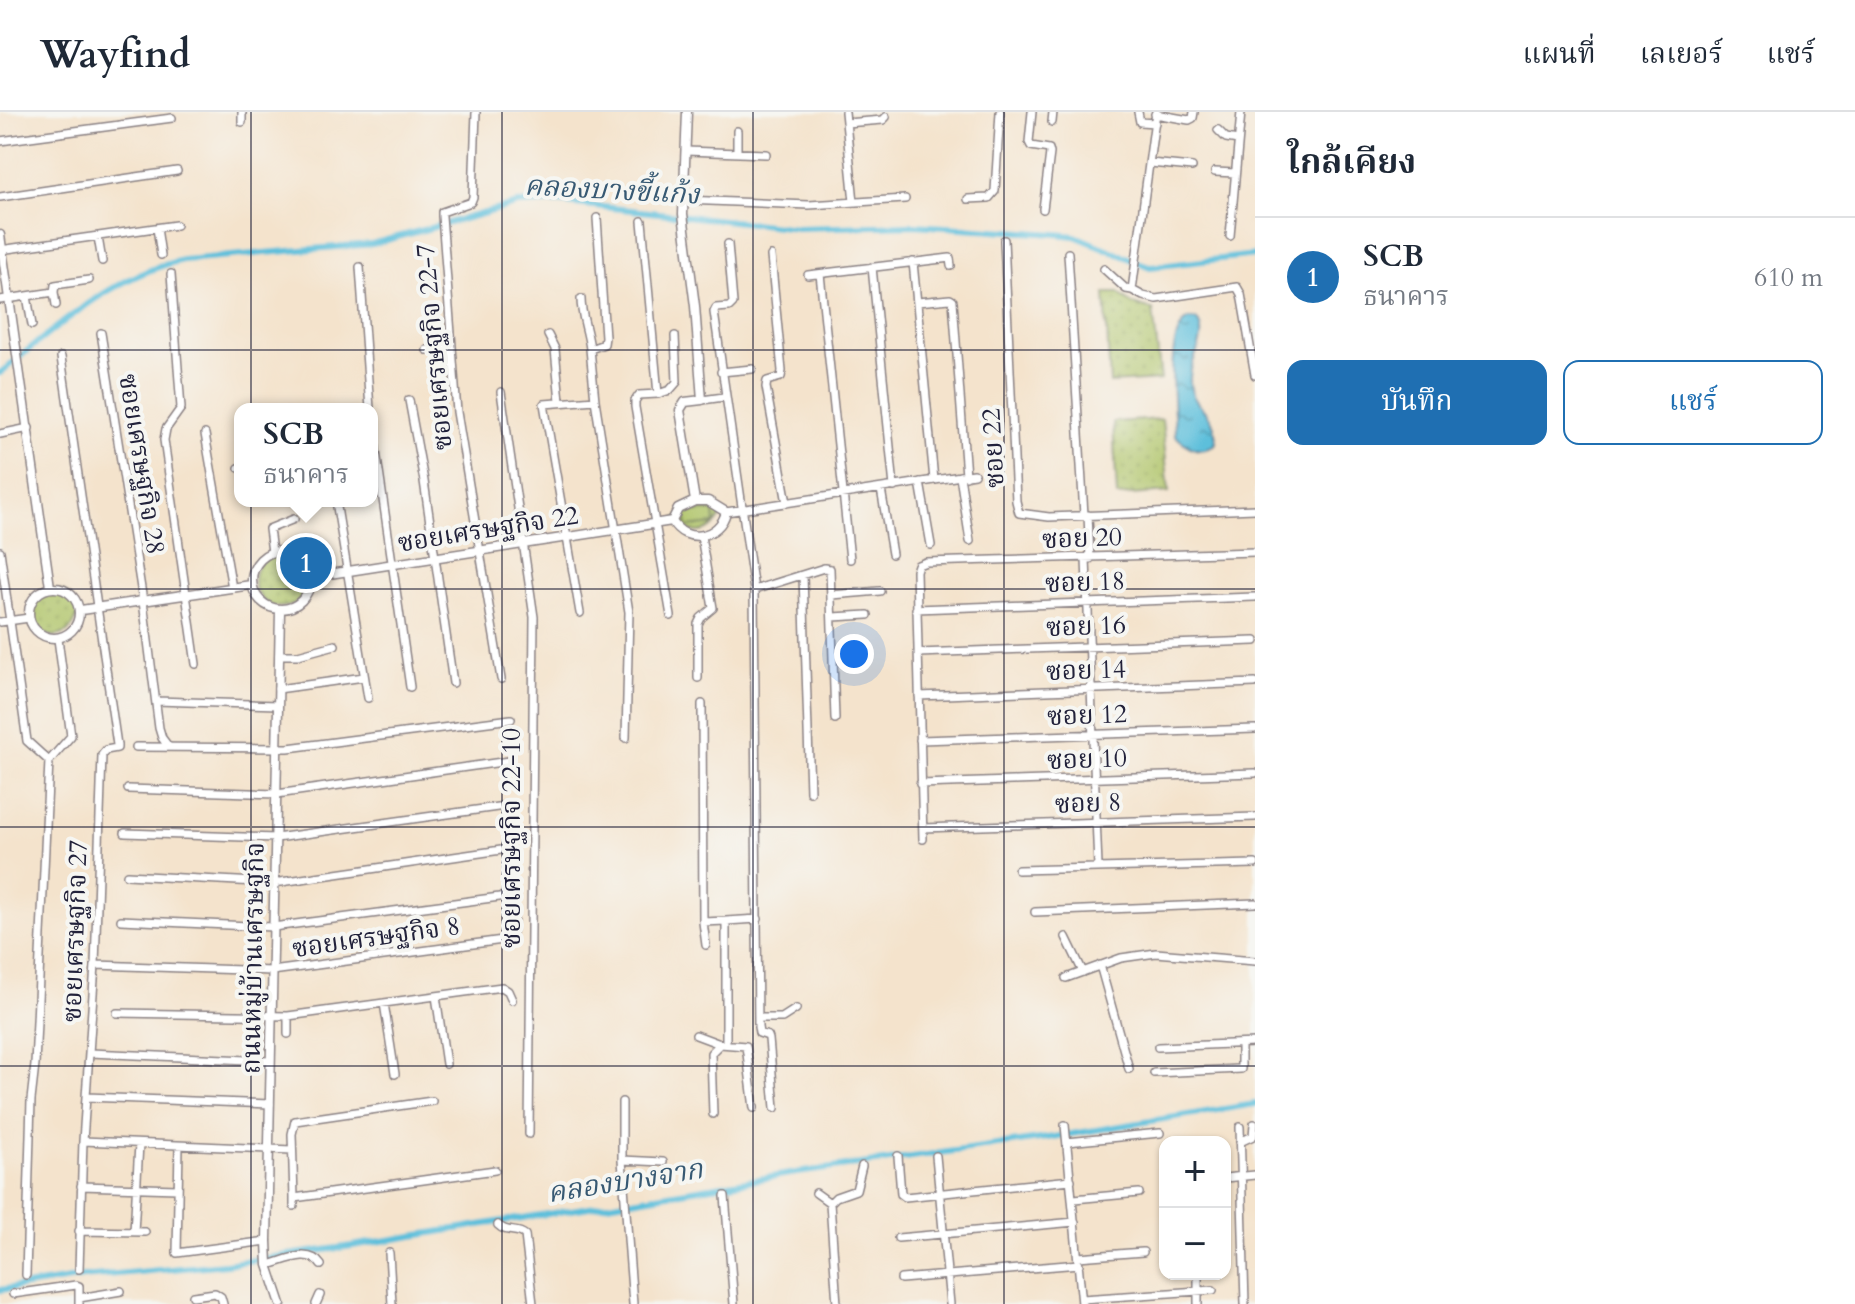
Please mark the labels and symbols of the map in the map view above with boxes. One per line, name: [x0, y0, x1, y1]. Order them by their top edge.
water label: คลองบางขี้แก้ง: [523, 164, 702, 214]
street label: ซอยเศรษฐกิจ 22-7: [408, 242, 460, 452]
street label: ซอยเศรษฐกิจ 28: [110, 371, 174, 557]
street label: ซอย 22: [973, 407, 1013, 489]
street label: ซอยเศรษฐกิจ 22: [395, 497, 581, 561]
street label: ซอย 20: [1041, 519, 1123, 557]
pin: 1: [280, 533, 332, 593]
street label: ซอย 18: [1044, 563, 1126, 601]
street label: ซอย 16: [1045, 607, 1127, 645]
your location: [834, 634, 874, 674]
street label: ซอย 14: [1045, 651, 1127, 689]
street label: ซอย 12: [1046, 696, 1128, 734]
street label: ซอยเศรษฐกิจ 22-10: [494, 728, 529, 948]
street label: ซอย 10: [1046, 740, 1128, 778]
street label: ซอย 8: [1054, 784, 1122, 822]
street label: ซอยเศรษฐกิจ 27: [54, 839, 96, 1023]
street label: ถนนหมู่บ้านเศรษฐกิจ: [233, 842, 273, 1074]
street label: ซอยเศรษฐกิจ 8: [290, 908, 462, 966]
water label: คลองบางจาก: [545, 1150, 706, 1212]

